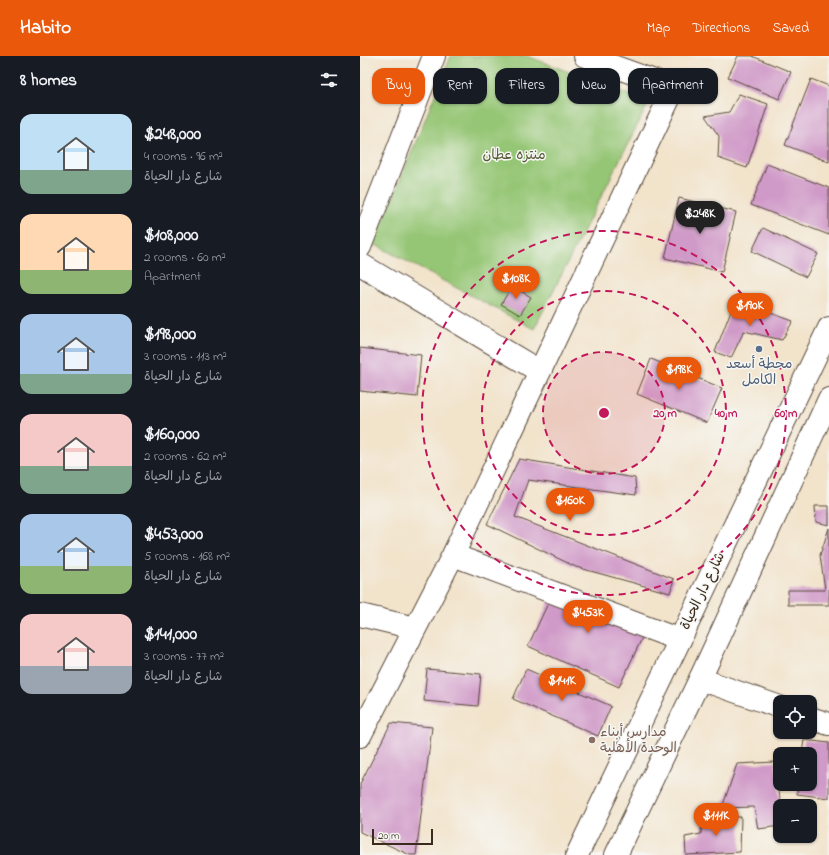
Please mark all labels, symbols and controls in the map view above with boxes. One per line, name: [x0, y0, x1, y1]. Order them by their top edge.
text: Habito: [20, 15, 71, 42]
text: Map: [647, 18, 670, 39]
text: Directions: [692, 18, 750, 39]
text: Saved: [772, 18, 809, 39]
text: 8 homes: [20, 68, 77, 93]
chip: Buy: [372, 68, 425, 104]
chip: Rent: [433, 68, 487, 104]
chip: Filters: [495, 68, 559, 104]
chip: New: [567, 68, 620, 104]
chip: Apartment: [628, 68, 718, 104]
icon: filters: [318, 69, 340, 91]
text: $248,000: [144, 122, 201, 147]
icon: home: [52, 130, 100, 178]
park label: منتزه عطان: [482, 145, 546, 166]
text: 4 rooms · 96 m²: [144, 147, 223, 166]
text: شارع دار الحياة: [144, 167, 222, 186]
pin: $248K: [672, 201, 728, 235]
text: $248K: [685, 204, 715, 223]
text: $108,000: [144, 223, 198, 248]
icon: home: [52, 230, 100, 278]
text: 2 rooms · 60 m²: [144, 248, 226, 267]
pin: $108K: [488, 266, 544, 300]
text: Apartment: [144, 267, 201, 286]
text: $108K: [502, 269, 530, 288]
pin: $190K: [722, 293, 778, 327]
text: $190K: [736, 296, 764, 315]
text: $198,000: [144, 322, 196, 347]
icon: home: [52, 330, 100, 378]
marker: محطة أسعد الكامل: [754, 344, 764, 354]
text: 3 rooms · 113 m²: [144, 347, 227, 366]
place label: محطة أسعد الكامل: [726, 354, 792, 391]
pin: $198K: [651, 357, 707, 391]
text: $198K: [665, 360, 693, 379]
text: شارع دار الحياة: [144, 367, 222, 386]
text: 20 m: [652, 405, 677, 423]
text: 40 m: [714, 405, 738, 423]
text: 60 m: [774, 405, 798, 423]
centre of rings: [597, 406, 611, 420]
text: $160,000: [144, 422, 199, 447]
icon: home: [52, 430, 100, 478]
text: 2 rooms · 62 m²: [144, 447, 227, 466]
text: شارع دار الحياة: [144, 467, 222, 486]
pin: $160K: [542, 488, 598, 522]
text: $160K: [555, 491, 585, 510]
text: $453,000: [144, 522, 203, 547]
icon: home: [52, 530, 100, 578]
text: 5 rooms · 168 m²: [144, 547, 230, 566]
street label: شارع دار الحياة: [675, 549, 731, 633]
text: شارع دار الحياة: [144, 567, 222, 586]
pin: $453K: [560, 600, 616, 634]
text: $453K: [572, 603, 604, 622]
text: $141,000: [144, 622, 197, 647]
icon: home: [52, 630, 100, 678]
text: 3 rooms · 77 m²: [144, 647, 224, 666]
text: شارع دار الحياة: [144, 667, 222, 686]
pin: $141K: [534, 668, 590, 702]
text: $141K: [548, 671, 576, 690]
map controls: [773, 695, 817, 843]
button: locate: [773, 695, 817, 739]
place label: مدارس أبناء الوحدة الأهلية: [600, 722, 677, 759]
marker: مدارس أبناء الوحدة الأهلية: [587, 735, 597, 745]
button: +: [773, 747, 817, 791]
button: −: [773, 799, 817, 843]
pin: $111K: [688, 803, 744, 837]
text: $111K: [703, 806, 729, 825]
scale bar: [372, 827, 433, 846]
text: 20 m: [378, 828, 400, 844]

